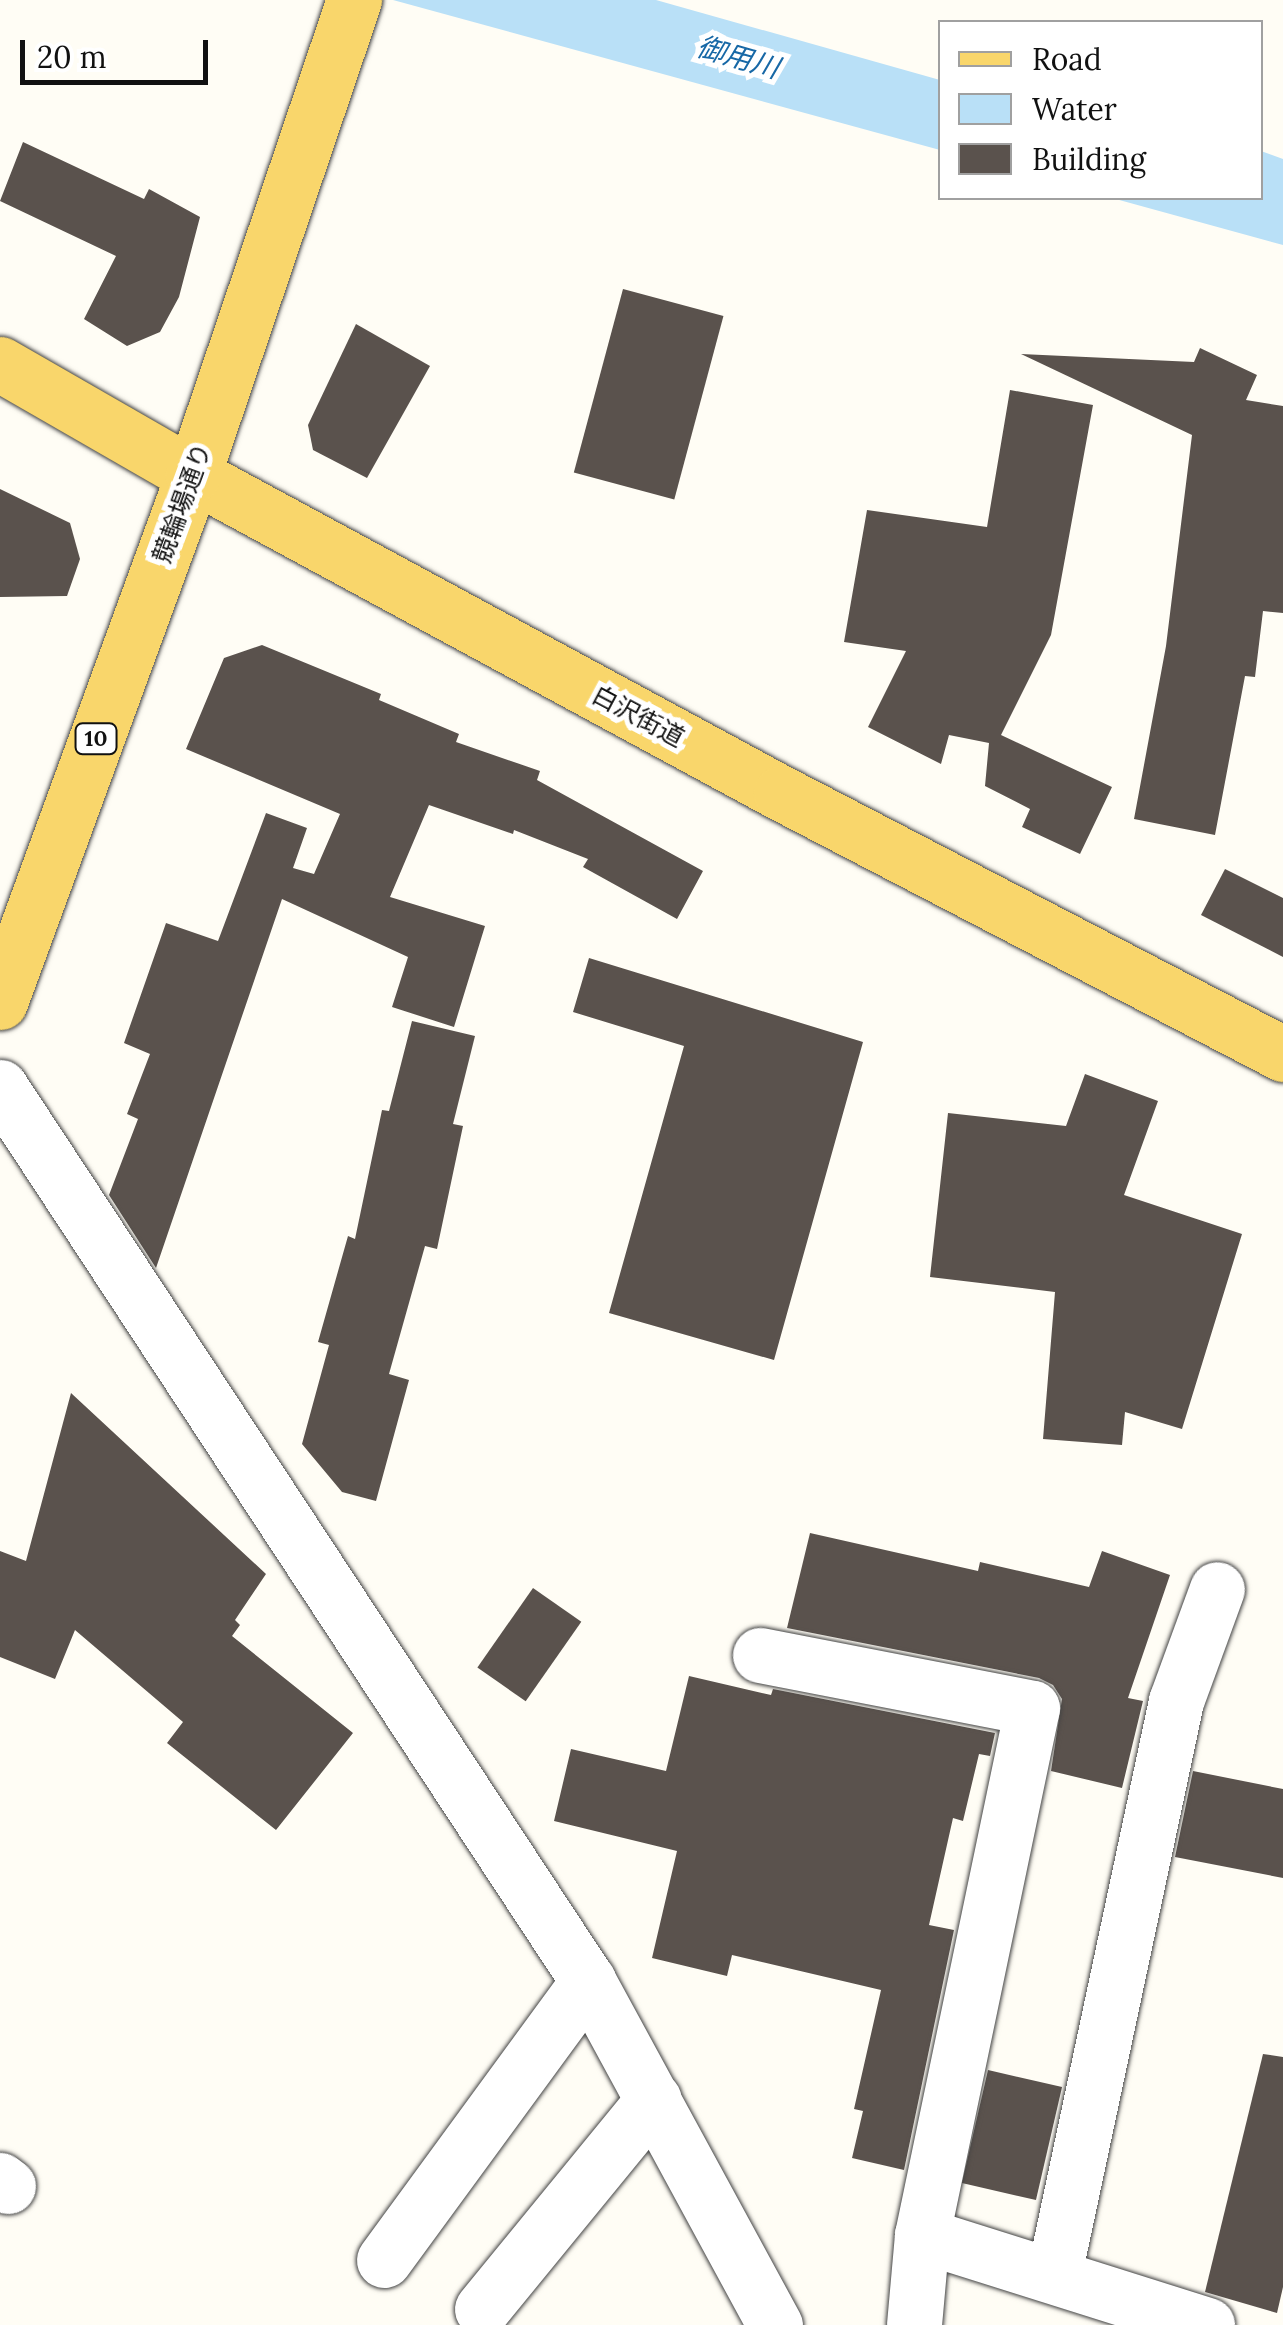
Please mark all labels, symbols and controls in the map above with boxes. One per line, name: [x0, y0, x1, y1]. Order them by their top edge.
scale bar: [25, 20, 212, 82]
legend: [938, 20, 1263, 200]
water label: 御用川: [693, 29, 783, 85]
text: 20 m: [37, 38, 106, 76]
text: Road: [1032, 40, 1102, 78]
text: Water: [1032, 90, 1117, 128]
text: Building: [1032, 140, 1146, 178]
street label: 競輪場通り: [147, 439, 217, 567]
street label: 白沢街道: [587, 679, 689, 753]
road number: 10: [74, 722, 118, 756]

